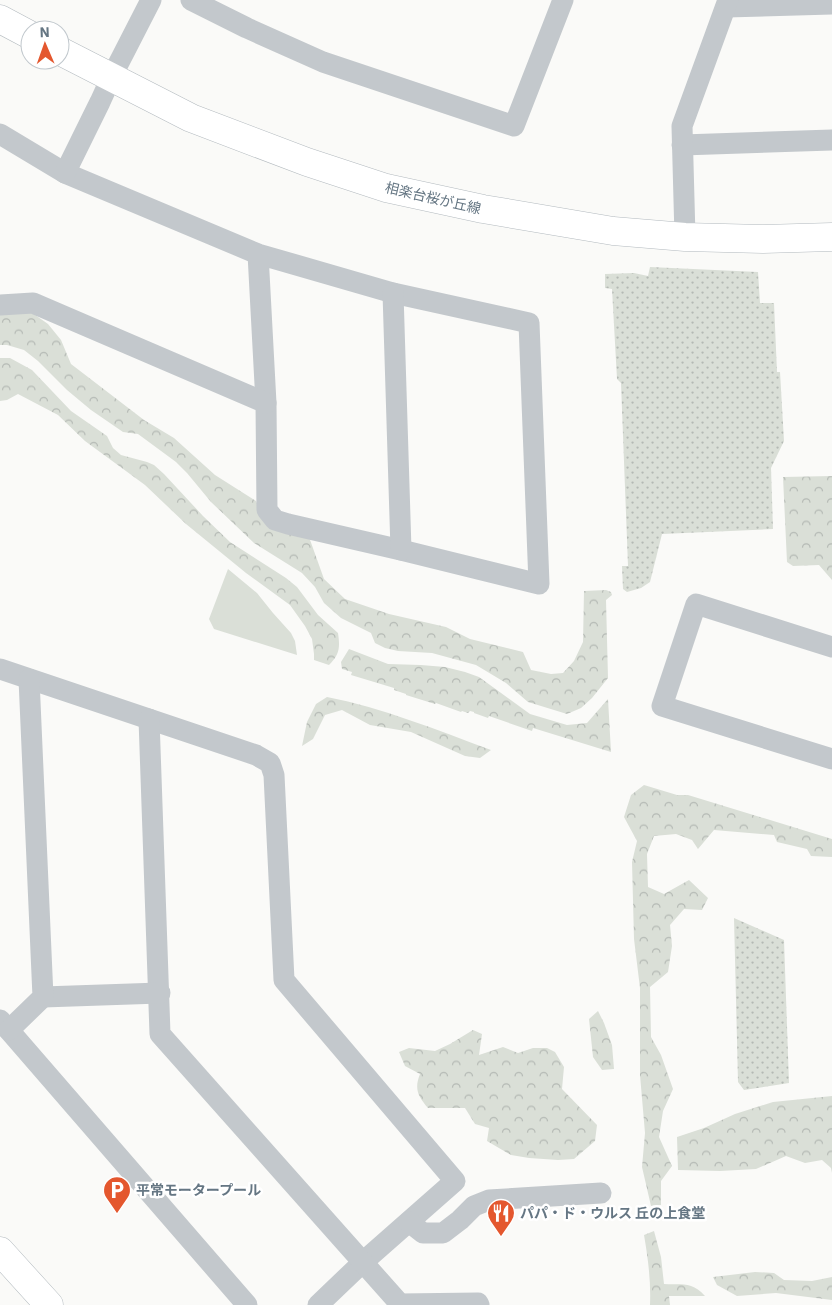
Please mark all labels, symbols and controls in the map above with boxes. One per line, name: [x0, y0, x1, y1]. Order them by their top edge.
north arrow: [20, 20, 70, 70]
text: N: [39, 23, 50, 41]
street label: 相楽台桜が丘線: [383, 178, 483, 218]
parking icon: 平常モータープール: [102, 1175, 132, 1214]
place label: 平常モータープール: [136, 1181, 261, 1199]
restaurant icon: パパ・ド・ウルス 丘の上食堂: [486, 1198, 516, 1237]
place label: パパ・ド・ウルス 丘の上食堂: [520, 1204, 705, 1222]

